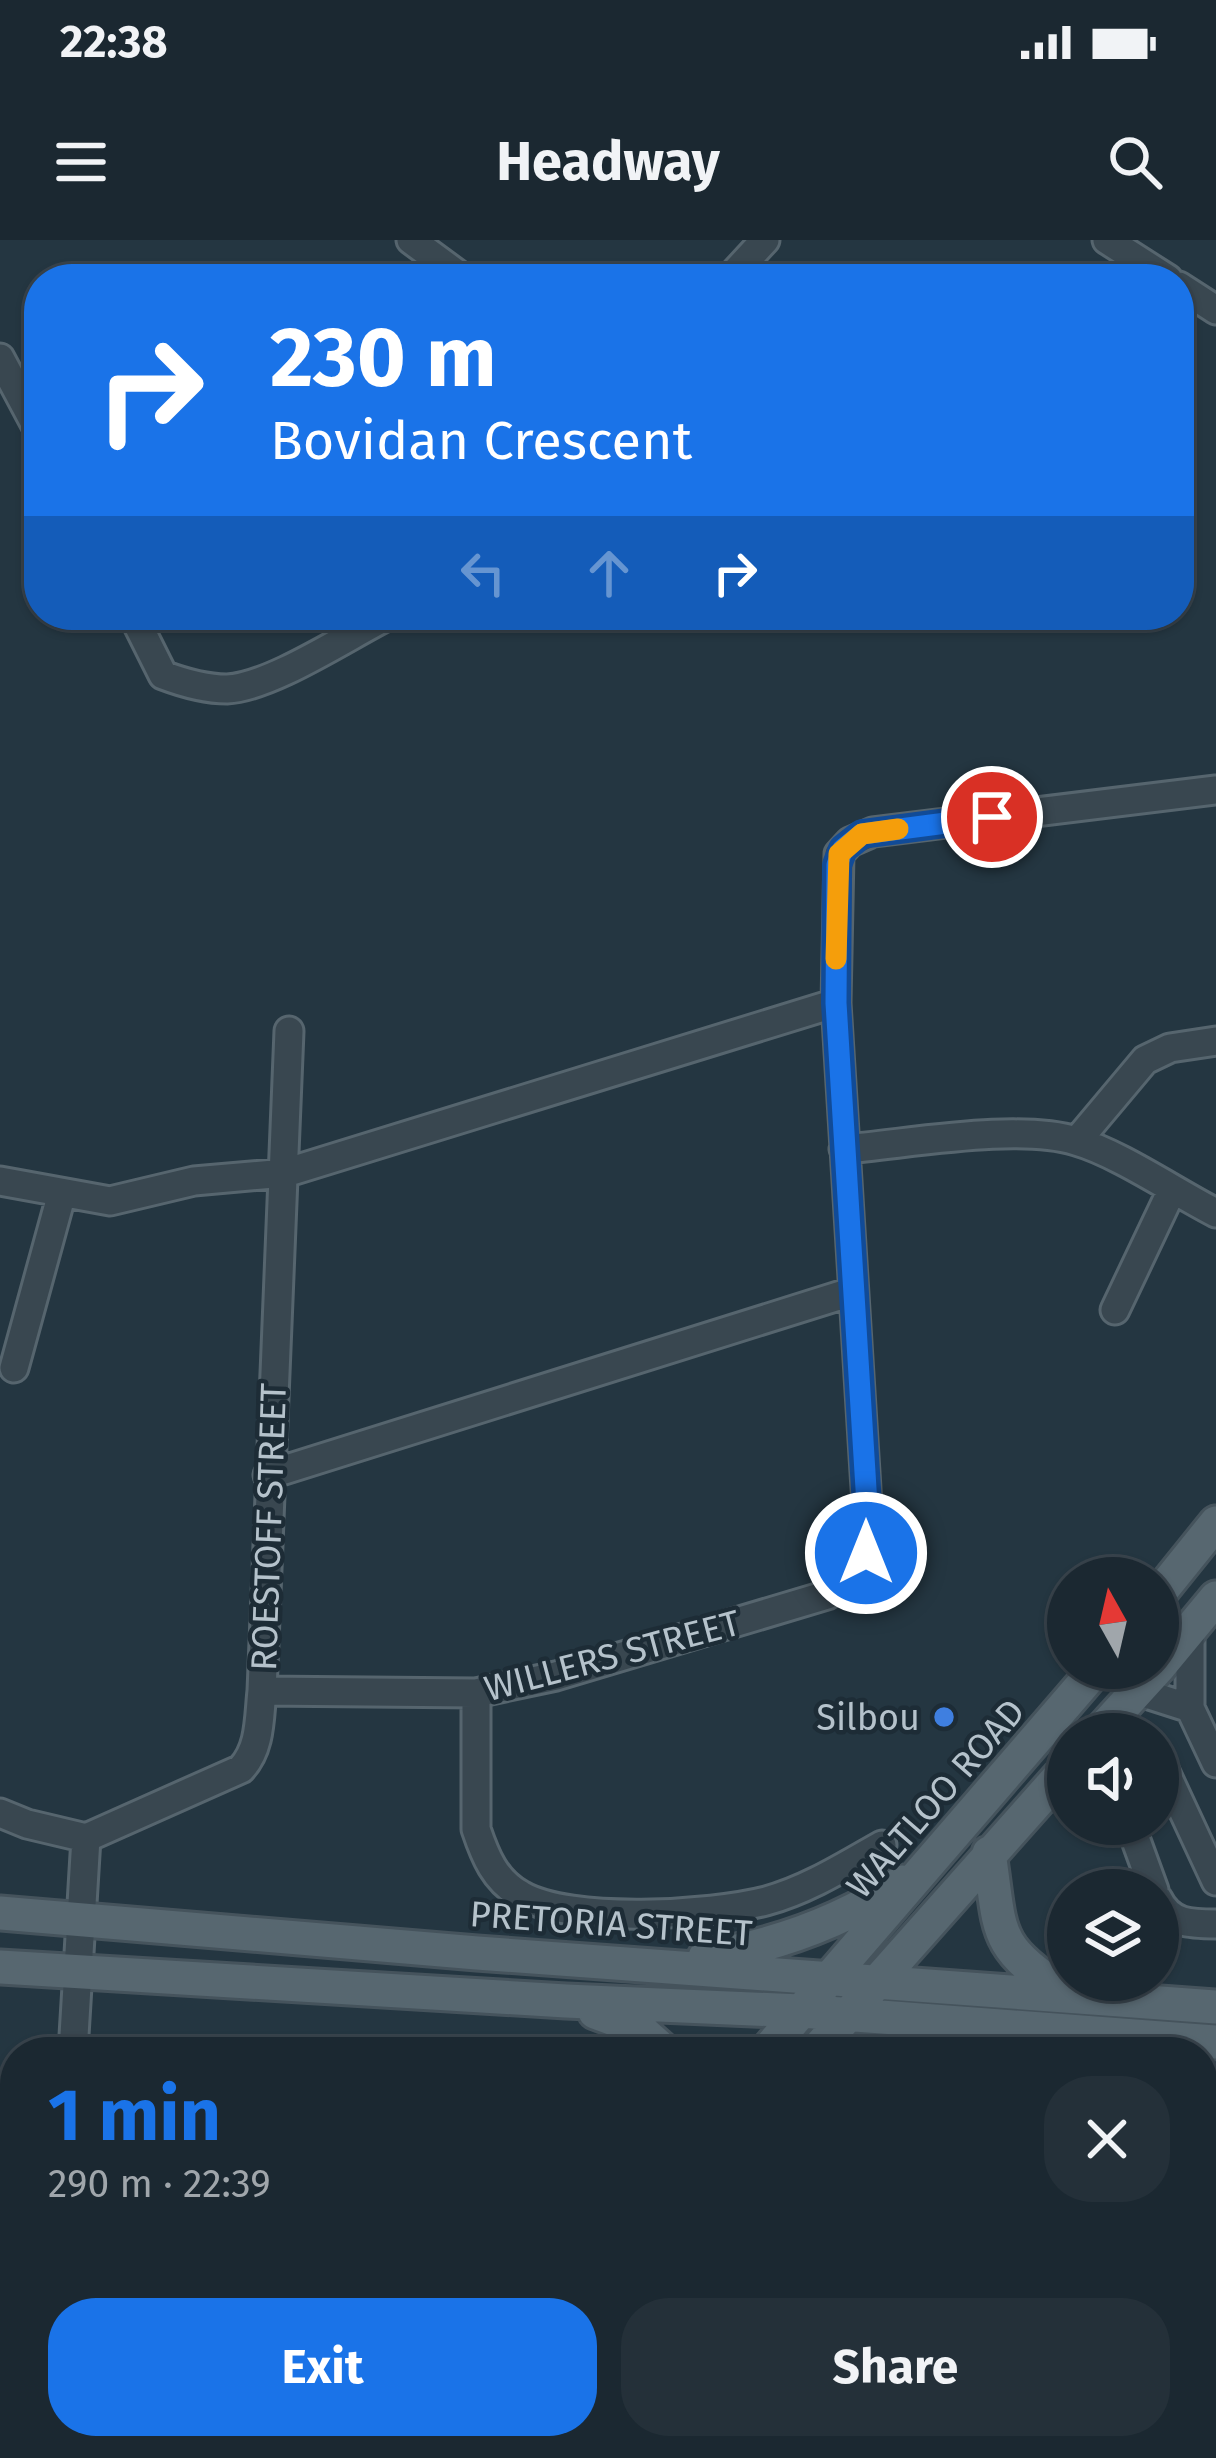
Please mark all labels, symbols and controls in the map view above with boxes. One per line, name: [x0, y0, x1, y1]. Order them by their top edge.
text: 22:38: [60, 15, 168, 69]
icon: menu: [48, 129, 114, 195]
icon: search: [1102, 129, 1168, 195]
text: Headway: [496, 130, 720, 194]
text: 230 m: [270, 307, 497, 408]
icon: right: [72, 312, 228, 468]
text: Bovidan Crescent: [270, 409, 692, 473]
icon: left: [450, 540, 516, 606]
icon: ahead: [576, 540, 642, 606]
icon: right: [702, 540, 768, 606]
pin: [941, 766, 1043, 868]
icon: arrive: [959, 784, 1025, 850]
street label: ROESTOFF STREET: [242, 1382, 296, 1672]
position arrow: [803, 1490, 929, 1616]
north arrow: [1047, 1557, 1179, 1689]
map controls: [1047, 1557, 1179, 2001]
street label: WILLERS STREET: [480, 1601, 745, 1711]
street label: WALTLOO ROAD: [837, 1690, 1034, 1907]
place label: Silbou: [816, 1696, 920, 1740]
marker: Silbou: [931, 1704, 957, 1730]
button: sound: [1047, 1713, 1179, 1845]
button: layers: [1047, 1869, 1179, 2001]
street label: PRETORIA STREET: [468, 1892, 754, 1956]
text: 1 min: [48, 2073, 221, 2159]
button: close: [1044, 2076, 1170, 2202]
text: 290 m · 22:39: [48, 2161, 271, 2207]
button: Exit: [48, 2298, 597, 2436]
button: Share: [621, 2298, 1170, 2436]

